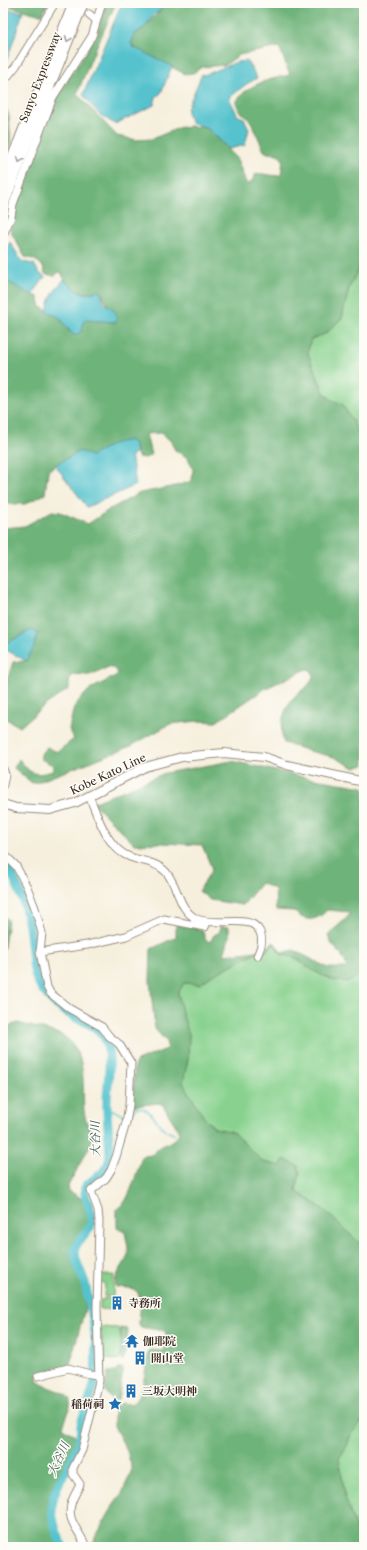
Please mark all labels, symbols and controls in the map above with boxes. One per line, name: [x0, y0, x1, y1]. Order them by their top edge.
street label: Sanyo Expressway: [16, 29, 64, 124]
one-way arrow: [64, 35, 72, 42]
one-way arrow: [17, 156, 25, 163]
street label: Kobe Kato Line: [68, 750, 148, 798]
water label: 大谷川: [87, 1119, 103, 1157]
building icon: 寺務所: [109, 1295, 125, 1311]
place label: 寺務所: [128, 1296, 161, 1310]
temple icon: 伽耶院: [124, 1333, 140, 1349]
place label: 伽耶院: [142, 1334, 176, 1348]
building icon: 開山堂: [132, 1350, 148, 1366]
place label: 開山堂: [151, 1351, 184, 1365]
building icon: 三坂大明神: [123, 1383, 139, 1399]
place label: 三坂大明神: [142, 1384, 197, 1398]
place icon: 稲荷祠: [107, 1396, 123, 1412]
place label: 稲荷祠: [71, 1397, 104, 1411]
water label: 大谷川: [44, 1438, 73, 1478]

